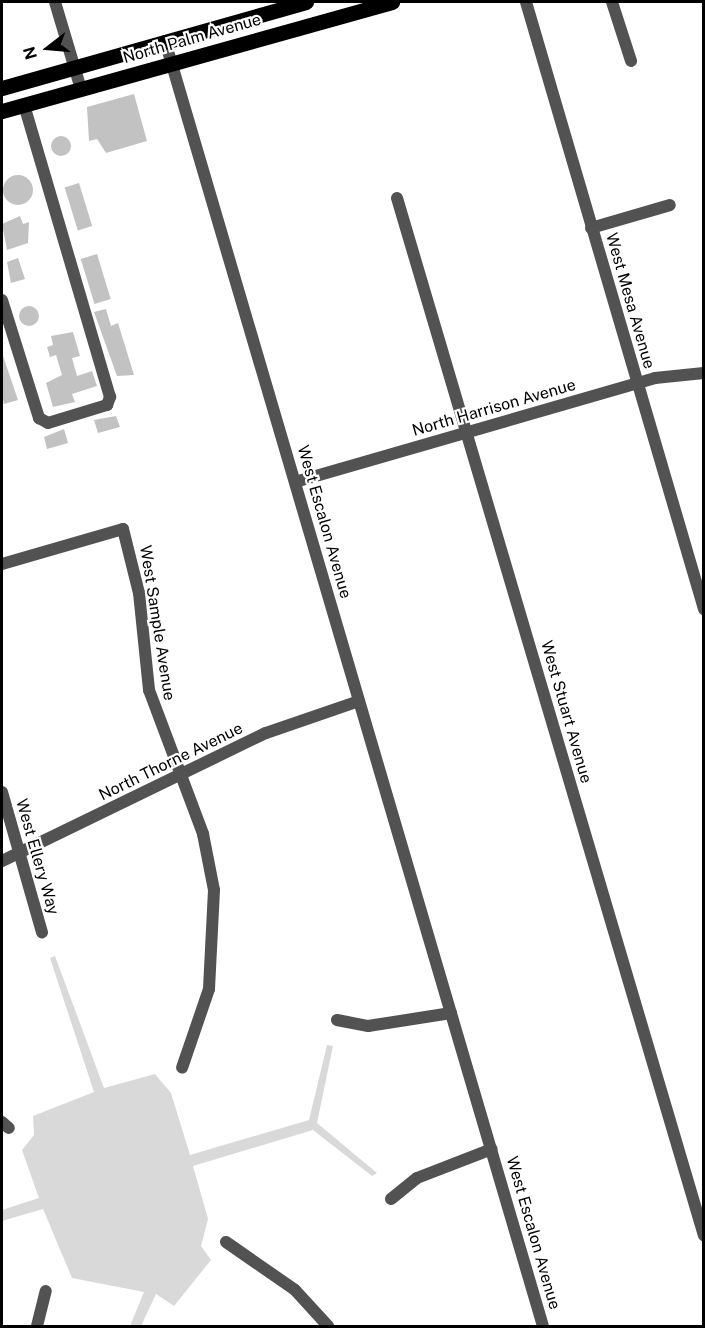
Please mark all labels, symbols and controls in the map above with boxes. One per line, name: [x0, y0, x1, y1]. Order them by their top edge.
street label: North Palm Avenue: [121, 10, 263, 68]
north arrow: [18, 18, 78, 78]
text: N: [19, 44, 41, 62]
street label: West Mesa Avenue: [601, 231, 659, 371]
street label: North Harrison Avenue: [410, 375, 578, 441]
street label: West Escalon Avenue: [293, 443, 355, 601]
street label: West Sample Avenue: [135, 544, 179, 702]
street label: West Stuart Avenue: [536, 639, 596, 785]
street label: North Thorne Avenue: [96, 719, 246, 805]
street label: West Ellery Way: [11, 797, 63, 917]
street label: West Escalon Avenue: [502, 1154, 564, 1312]

